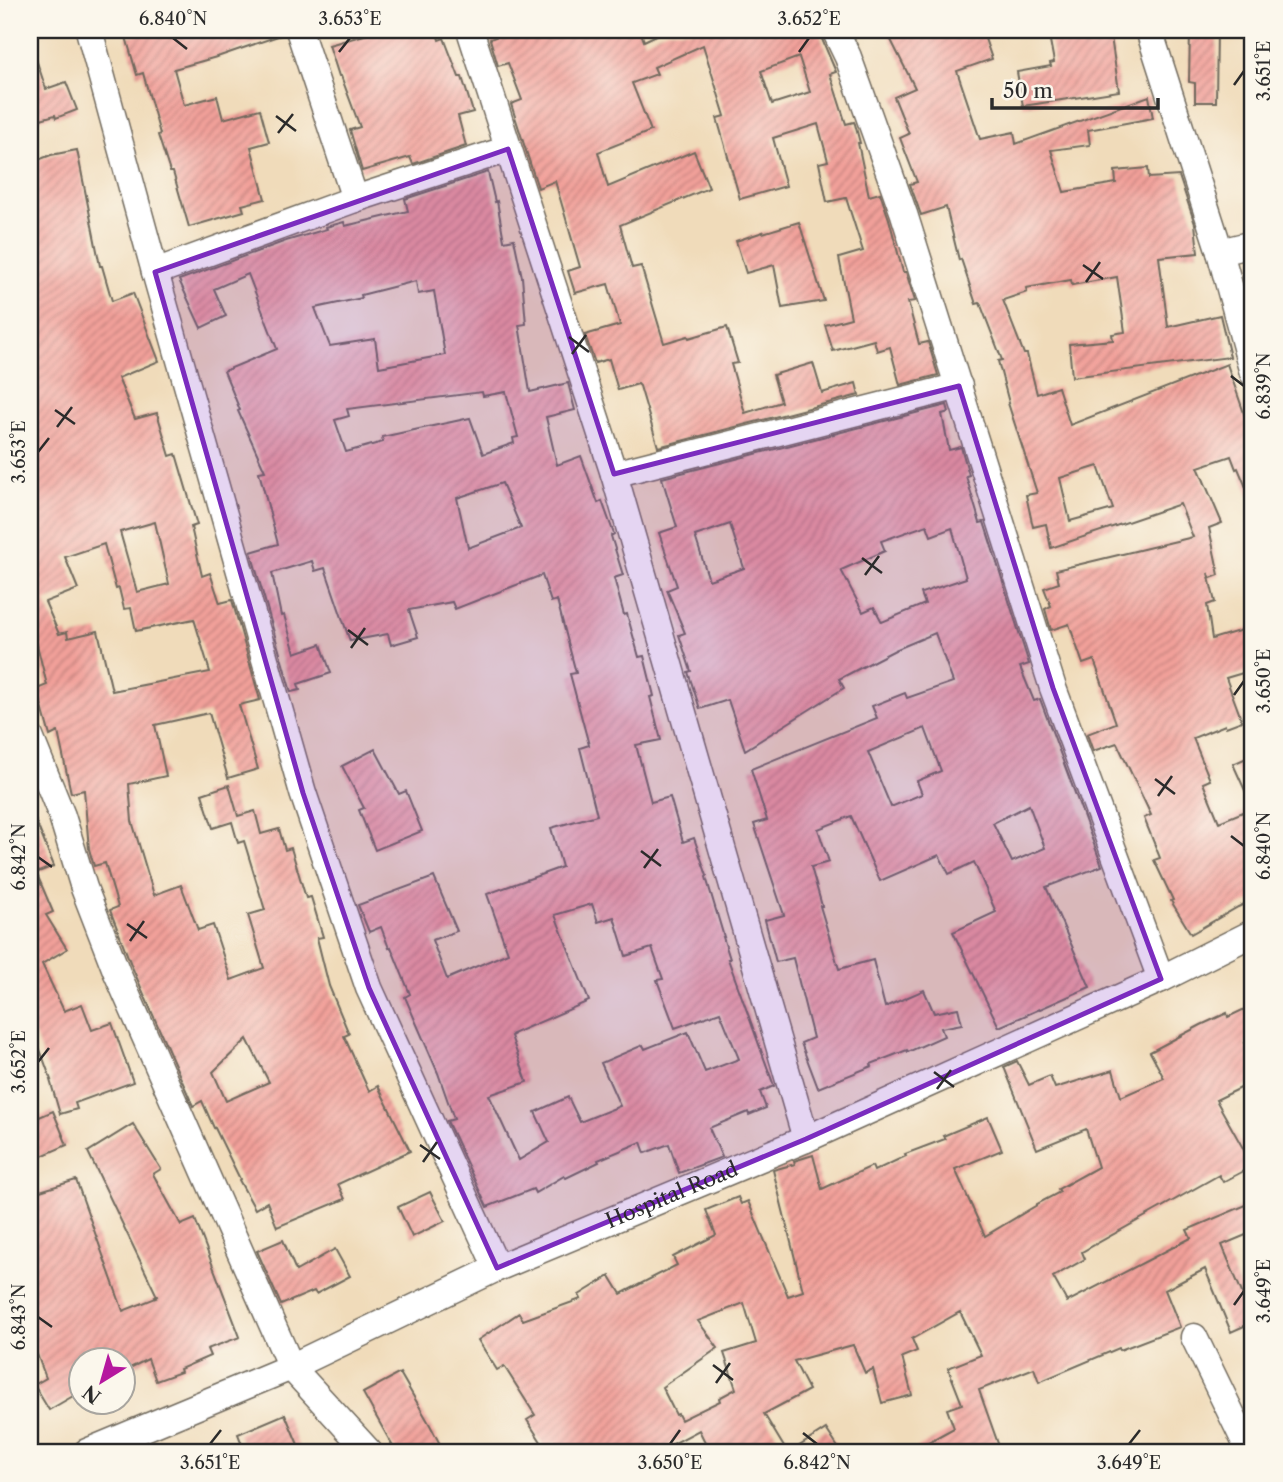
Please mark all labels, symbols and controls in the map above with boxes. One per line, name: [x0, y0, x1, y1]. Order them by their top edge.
text: 6.840°N: [139, 8, 207, 30]
text: 3.653°E: [318, 8, 382, 30]
text: 3.652°E: [777, 8, 841, 30]
text: 3.651°E: [1253, 41, 1275, 101]
scale bar: [992, 66, 1159, 110]
text: 50 m: [1003, 78, 1053, 103]
text: 6.839°N: [1253, 352, 1275, 420]
text: 3.653°E: [8, 420, 30, 484]
text: 3.650°E: [1253, 649, 1275, 713]
text: 6.840°N: [1253, 812, 1275, 880]
text: 6.842°N: [8, 823, 30, 891]
text: 3.652°E: [8, 1030, 30, 1094]
street label: Hospital Road: [602, 1156, 742, 1233]
text: 3.649°E: [1253, 1259, 1275, 1323]
text: 6.843°N: [8, 1283, 30, 1351]
north arrow: [66, 1346, 136, 1416]
text: N: [79, 1380, 106, 1408]
text: 3.651°E: [180, 1452, 240, 1474]
text: 3.650°E: [638, 1452, 702, 1474]
text: 6.842°N: [783, 1452, 851, 1474]
text: 3.649°E: [1097, 1452, 1161, 1474]

